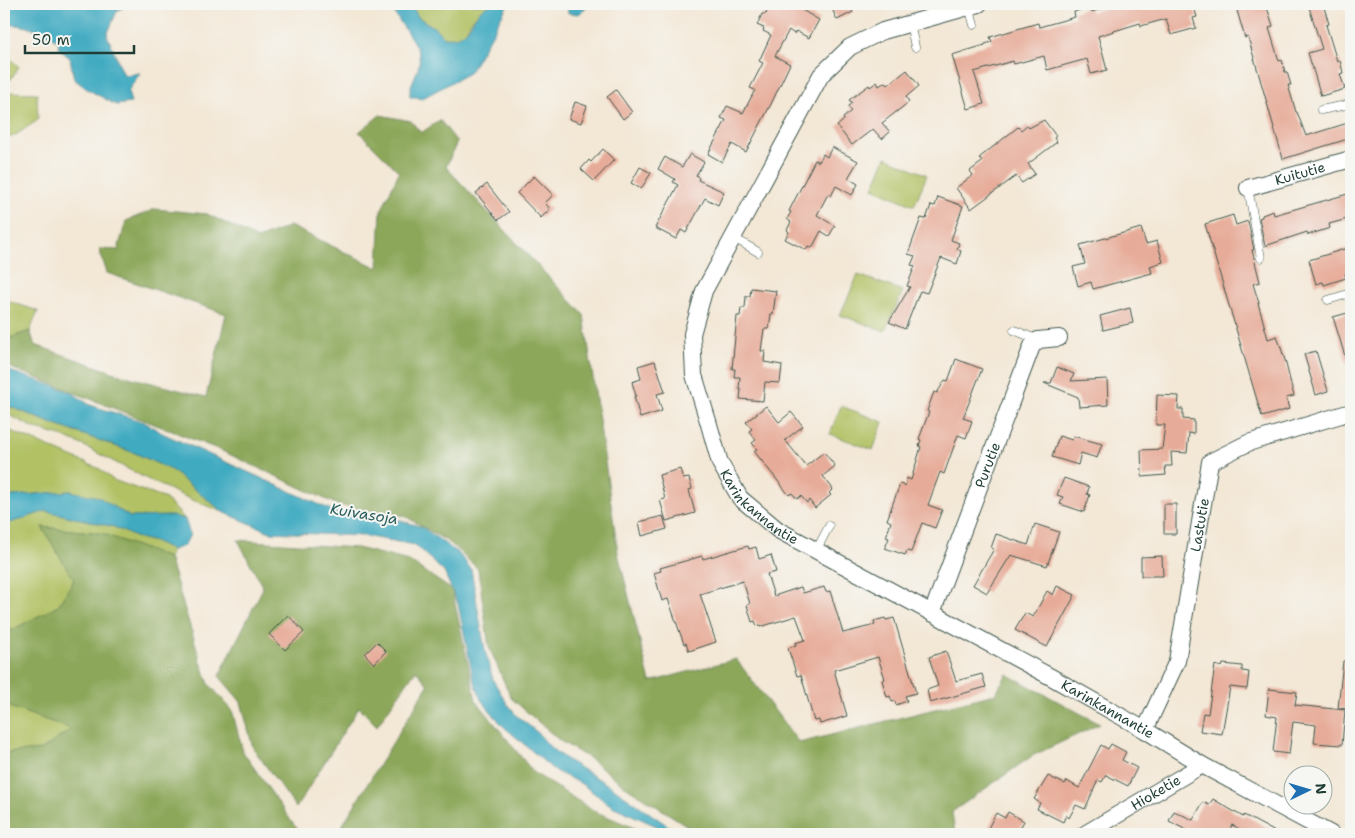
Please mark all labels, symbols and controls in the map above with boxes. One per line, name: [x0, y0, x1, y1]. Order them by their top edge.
scale bar: [25, 22, 134, 54]
text: 50 m: [32, 30, 70, 50]
street label: Kuitutie: [1273, 158, 1327, 189]
street label: Purutie: [971, 439, 1004, 491]
street label: Karinkannantie: [716, 466, 802, 548]
street label: Lastutie: [1186, 497, 1213, 553]
water label: Kuivasoja: [329, 499, 399, 529]
street label: Karinkannantie: [1058, 676, 1158, 742]
north arrow: [1282, 766, 1332, 816]
street label: Hioketie: [1127, 771, 1184, 814]
text: N: [1312, 783, 1330, 795]

